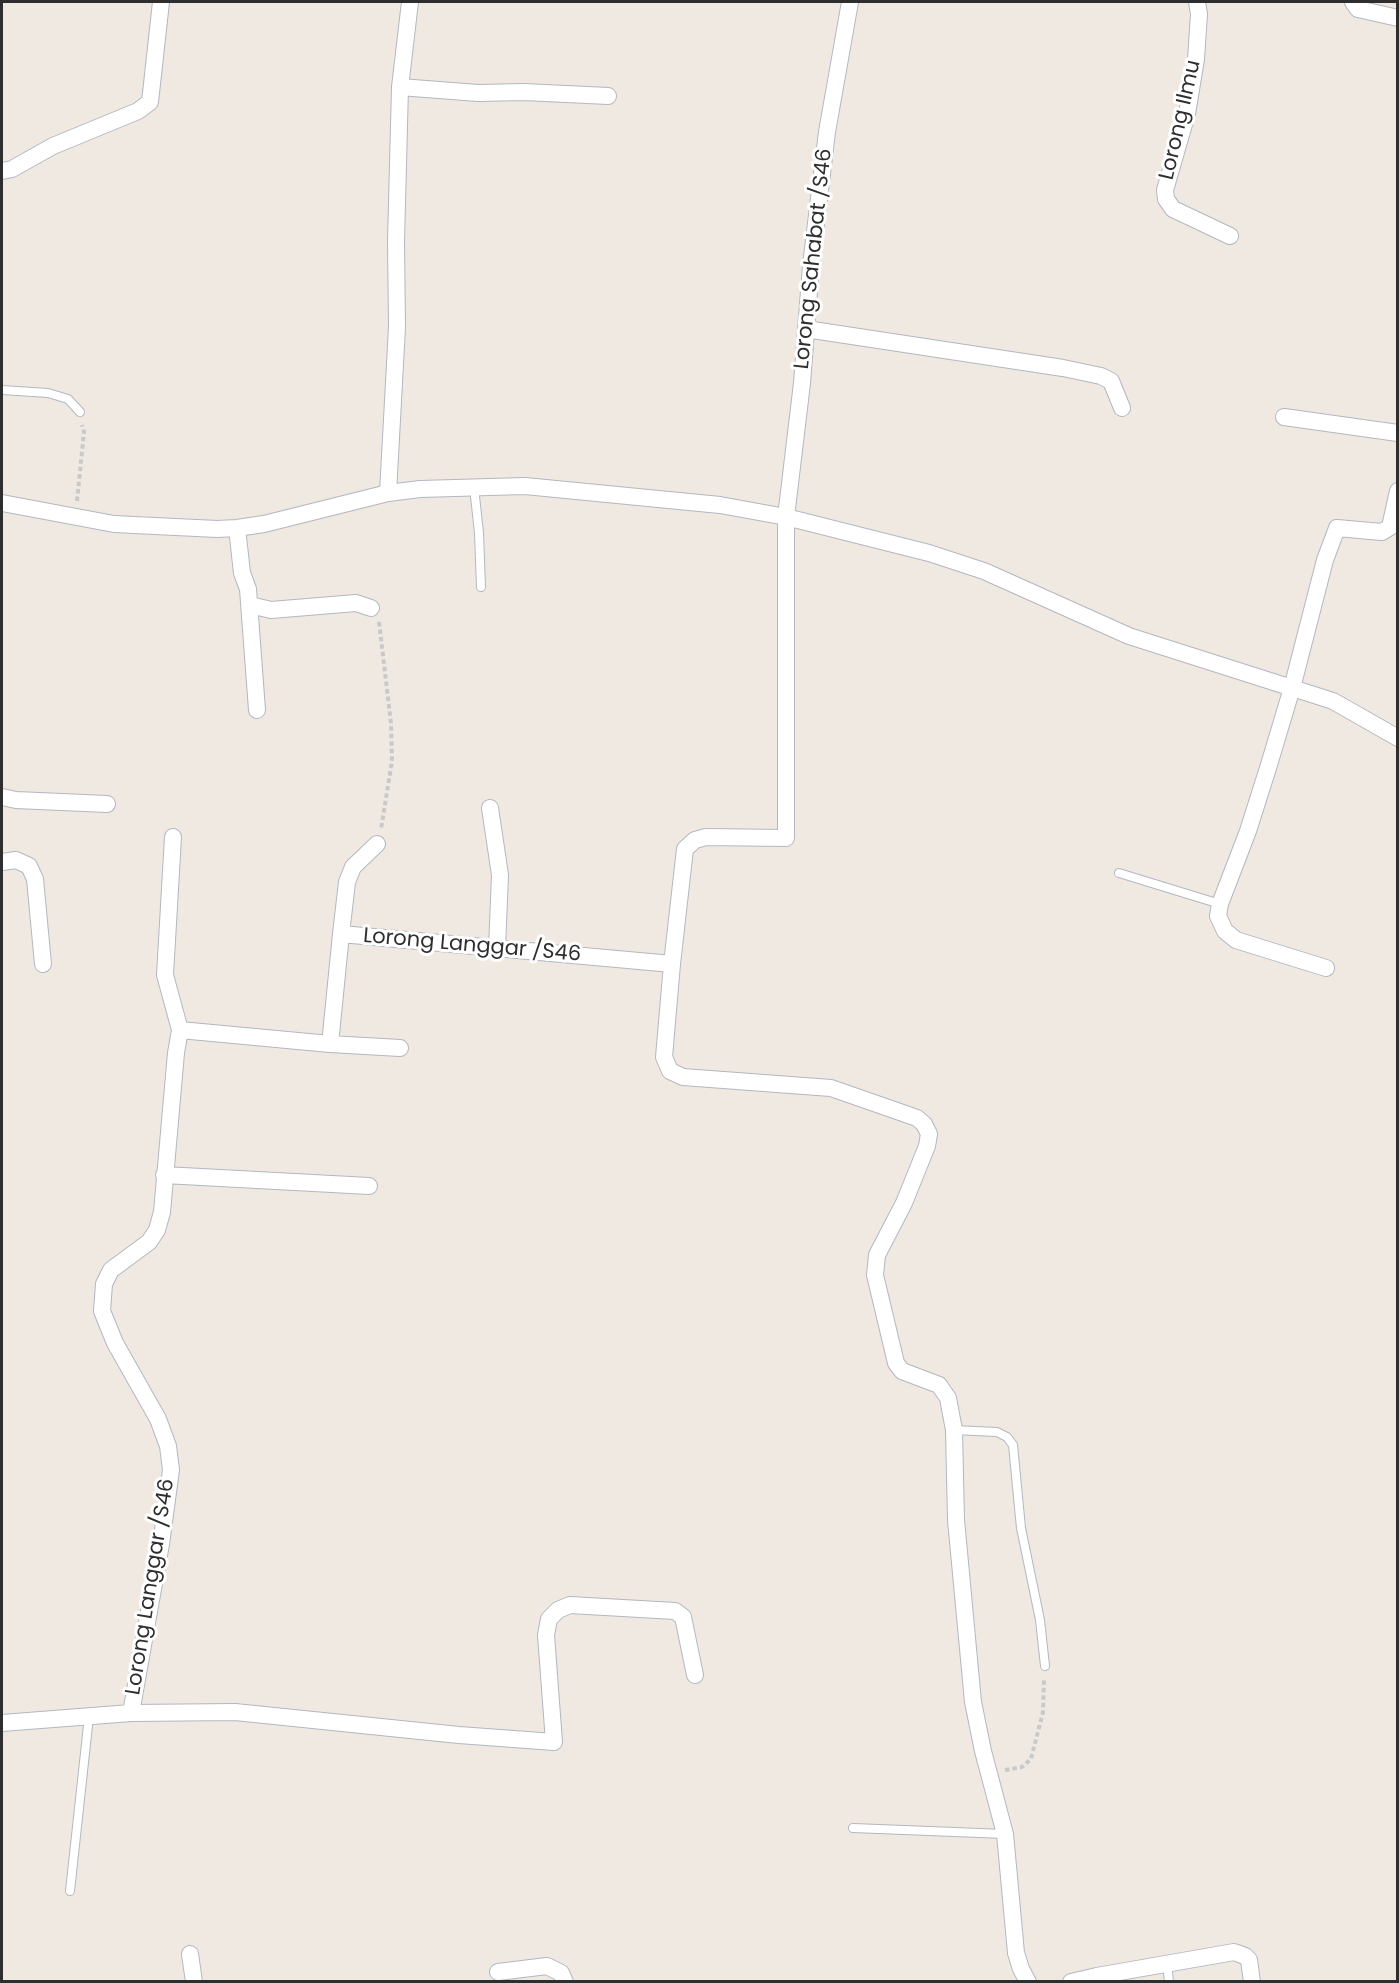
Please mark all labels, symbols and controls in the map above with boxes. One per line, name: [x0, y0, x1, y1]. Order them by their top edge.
street label: Lorong Ilmu: [1155, 58, 1207, 182]
street label: Lorong Sahabat /S46: [790, 147, 838, 371]
street label: Lorong Langgar /S46: [362, 924, 582, 968]
street label: Lorong Langgar /S46: [121, 1477, 181, 1697]

